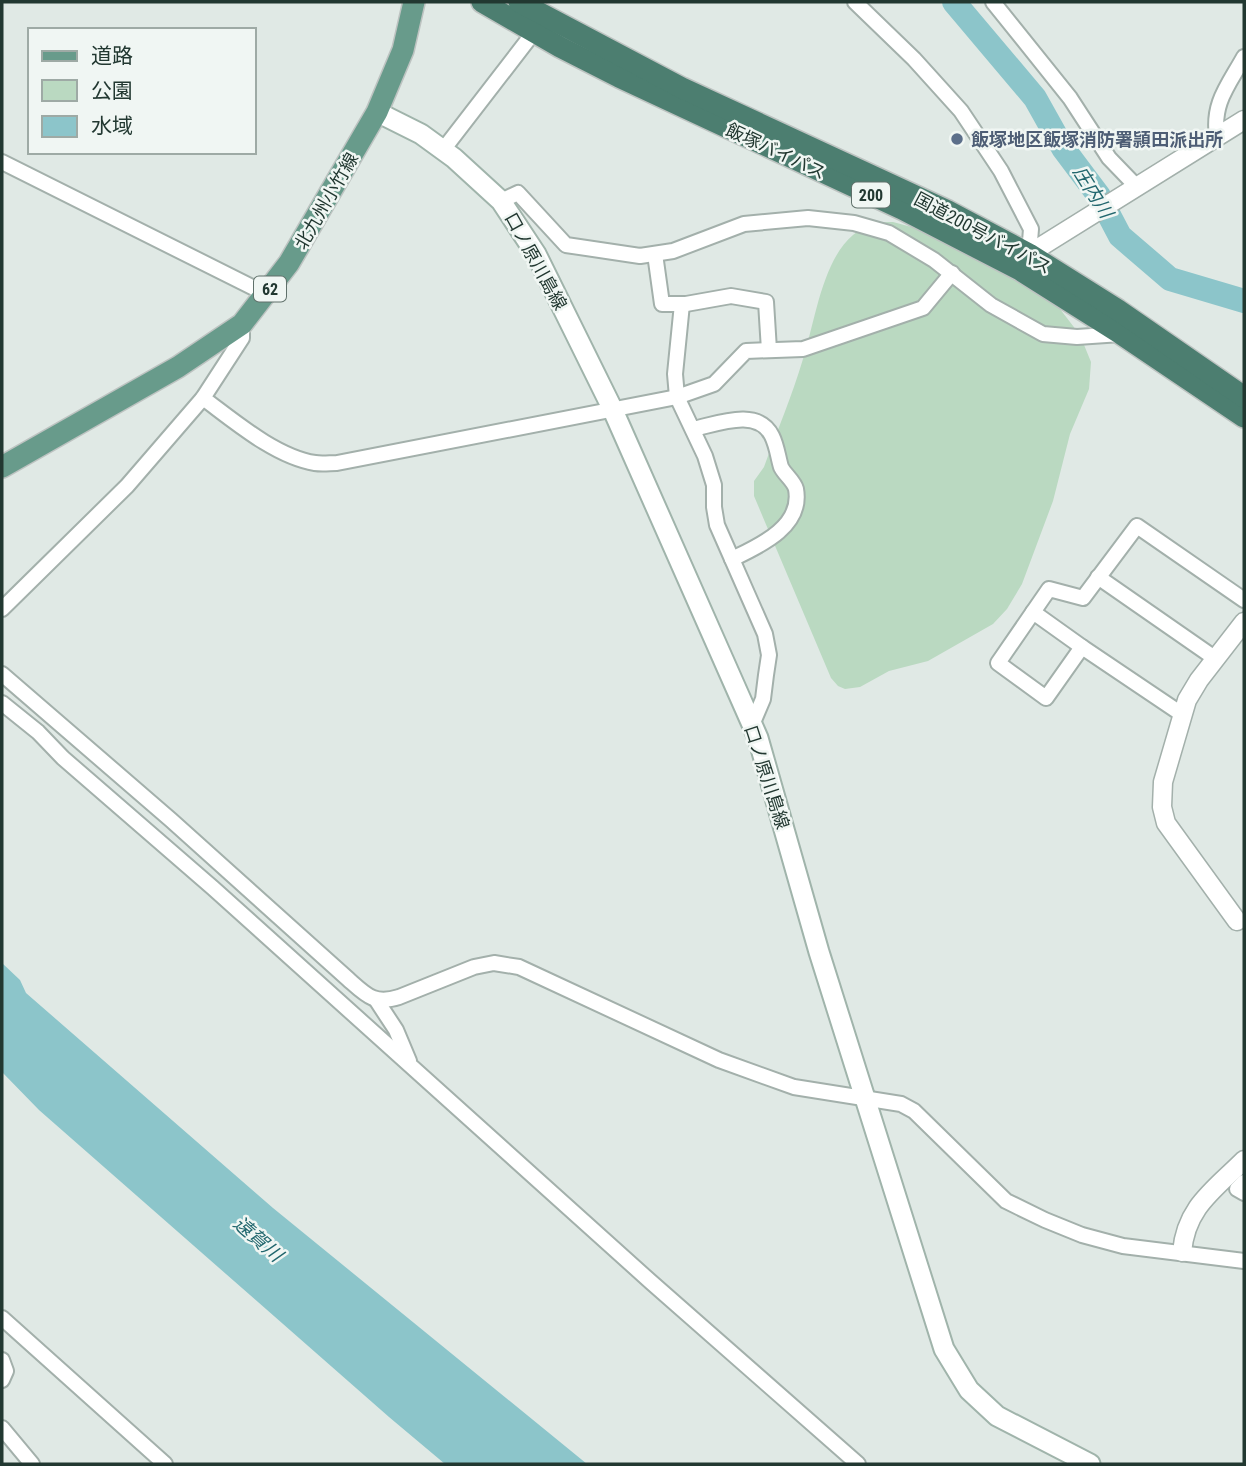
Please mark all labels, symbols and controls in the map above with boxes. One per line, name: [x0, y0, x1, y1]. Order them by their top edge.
legend: [28, 28, 256, 154]
text: 道路: [91, 44, 133, 68]
text: 公園: [91, 79, 133, 103]
text: 水域: [91, 114, 133, 138]
street label: 飯塚バイパス: [723, 119, 829, 183]
place label: 飯塚地区飯塚消防署頴田派出所: [971, 129, 1223, 150]
marker: 飯塚地区飯塚消防署頴田派出所: [949, 131, 965, 147]
street label: 北九州小竹線: [290, 149, 362, 253]
water label: 庄内川: [1068, 162, 1119, 224]
road number: 200: [852, 182, 890, 208]
street label: 国道200号バイパス: [911, 188, 1055, 278]
street label: 口ノ原川島線: [501, 209, 571, 313]
road number: 62: [254, 276, 286, 302]
street label: 口ノ原川島線: [740, 722, 794, 832]
water label: 遠賀川: [229, 1212, 289, 1268]

